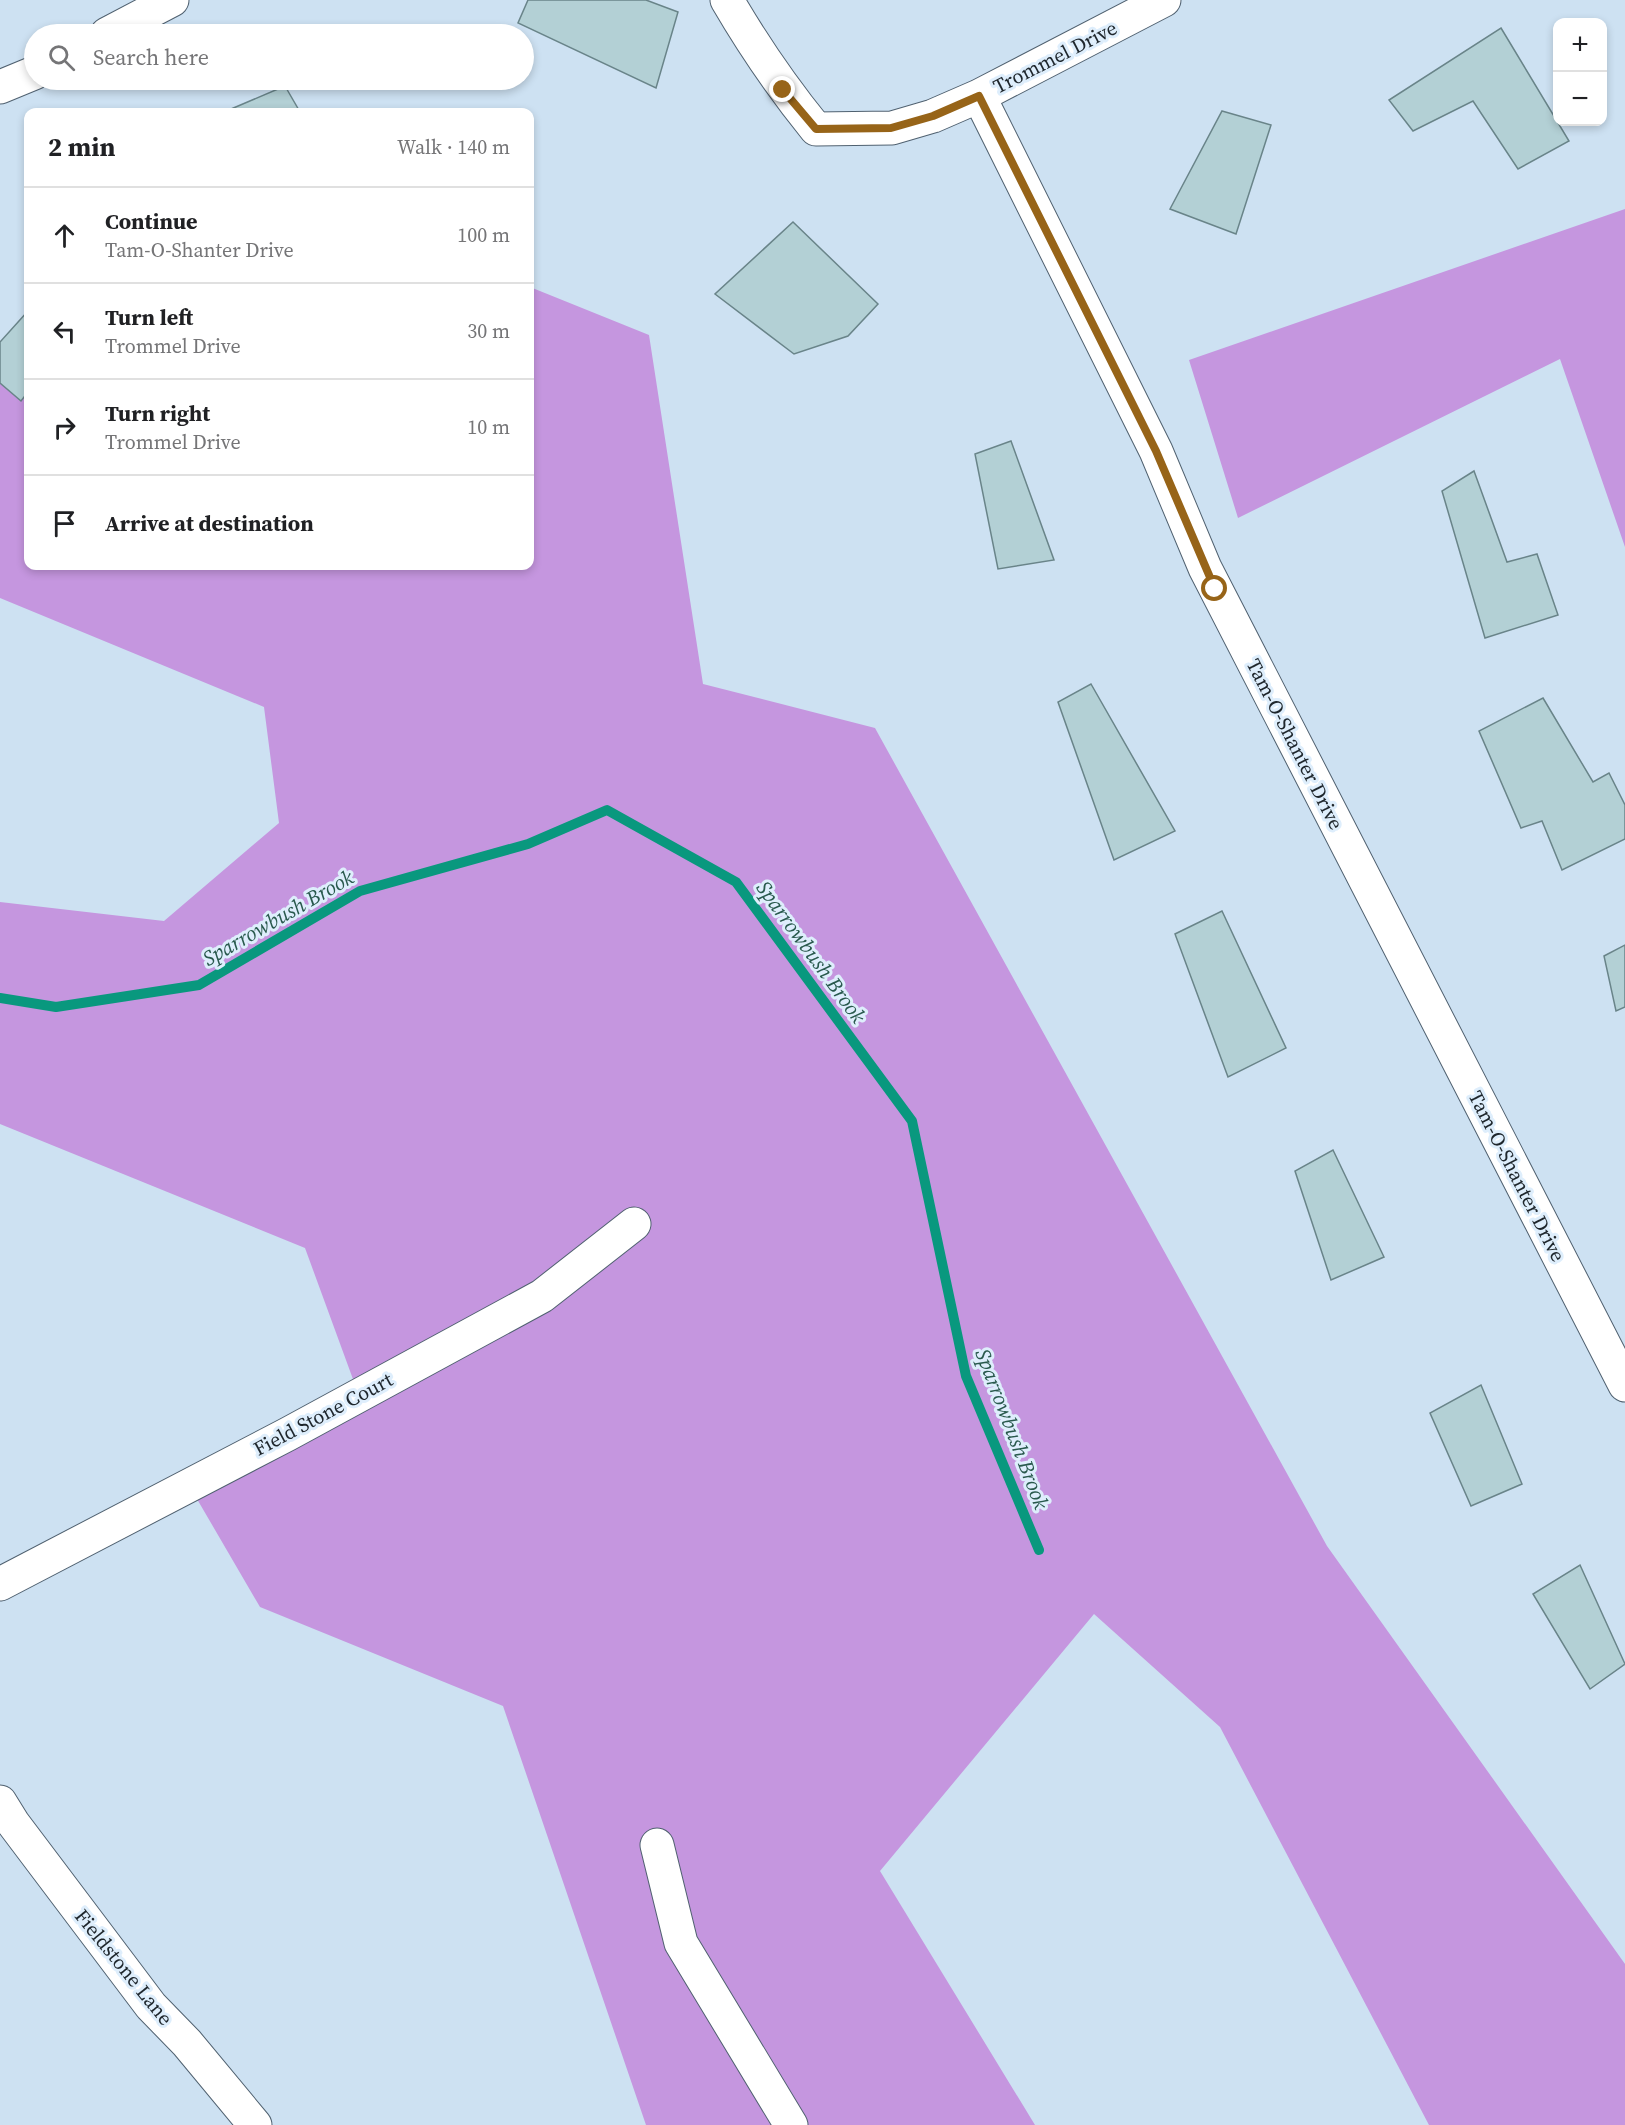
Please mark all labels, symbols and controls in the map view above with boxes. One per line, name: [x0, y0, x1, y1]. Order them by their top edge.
street label: Trommel Drive: [988, 14, 1122, 100]
map controls: [1553, 18, 1607, 126]
button: +: [1553, 18, 1607, 72]
search box: [24, 24, 534, 90]
icon: search: [45, 41, 78, 74]
text: Search here: [93, 42, 209, 72]
button: −: [1553, 72, 1607, 126]
route end: [769, 76, 795, 102]
text: 2 min: [48, 129, 115, 165]
text: Walk · 140 m: [397, 133, 510, 161]
text: Continue: [105, 206, 198, 236]
icon: ahead: [48, 219, 81, 252]
text: 100 m: [457, 221, 510, 249]
text: Tam-O-Shanter Drive: [105, 236, 294, 264]
text: Turn left: [105, 302, 193, 332]
icon: left: [48, 315, 81, 348]
text: 30 m: [467, 317, 510, 345]
text: Trommel Drive: [105, 332, 241, 360]
text: Turn right: [105, 398, 210, 428]
icon: right: [48, 411, 81, 444]
text: 10 m: [467, 413, 510, 441]
text: Trommel Drive: [105, 428, 241, 456]
icon: arrive: [48, 507, 81, 540]
text: Arrive at destination: [105, 508, 314, 538]
route start: [1201, 575, 1227, 601]
street label: Tam-O-Shanter Drive: [1240, 654, 1350, 834]
water label: Sparrowbush Brook: [197, 862, 359, 973]
water label: Sparrowbush Brook: [750, 874, 873, 1029]
street label: Tam-O-Shanter Drive: [1462, 1086, 1572, 1266]
water label: Sparrowbush Brook: [968, 1344, 1056, 1513]
street label: Field Stone Court: [248, 1365, 398, 1463]
street label: Fieldstone Lane: [68, 1903, 180, 2031]

